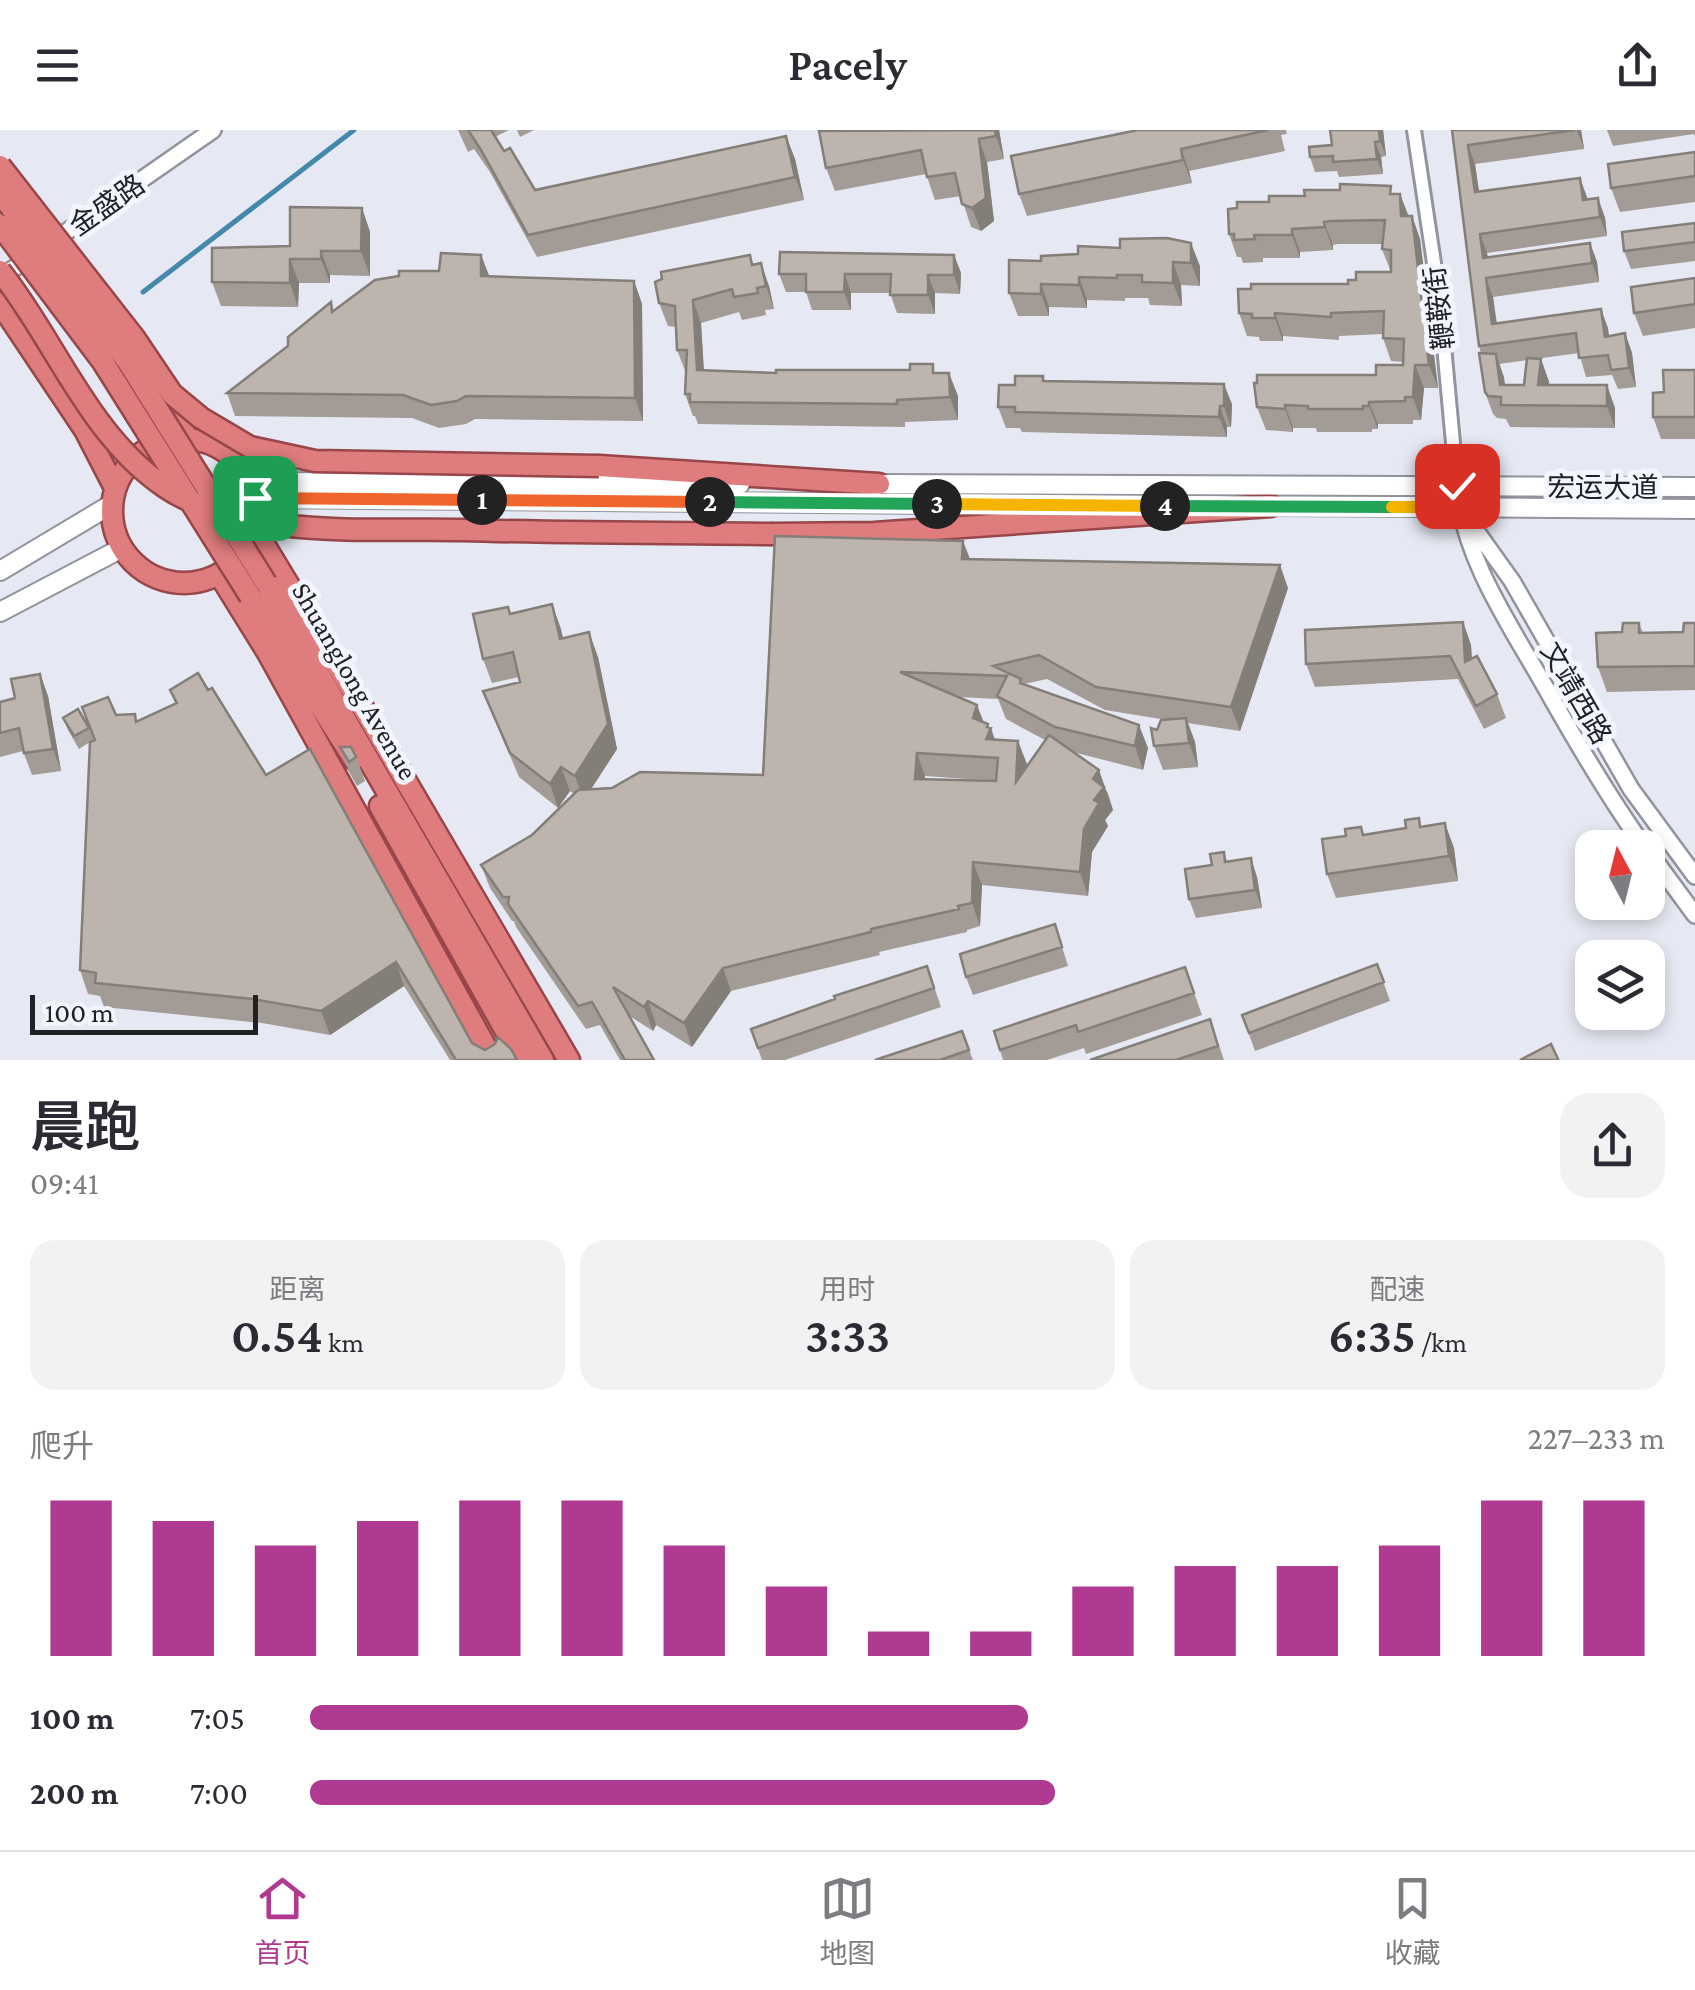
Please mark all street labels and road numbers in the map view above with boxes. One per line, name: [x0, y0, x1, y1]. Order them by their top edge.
street label: 金盛路: [64, 168, 150, 242]
street label: 鞭鞍街: [1418, 264, 1460, 352]
street label: 宏运大道: [1547, 472, 1659, 503]
street label: Shuanglong Avenue: [286, 577, 424, 785]
street label: 文靖西路: [1535, 637, 1617, 749]

